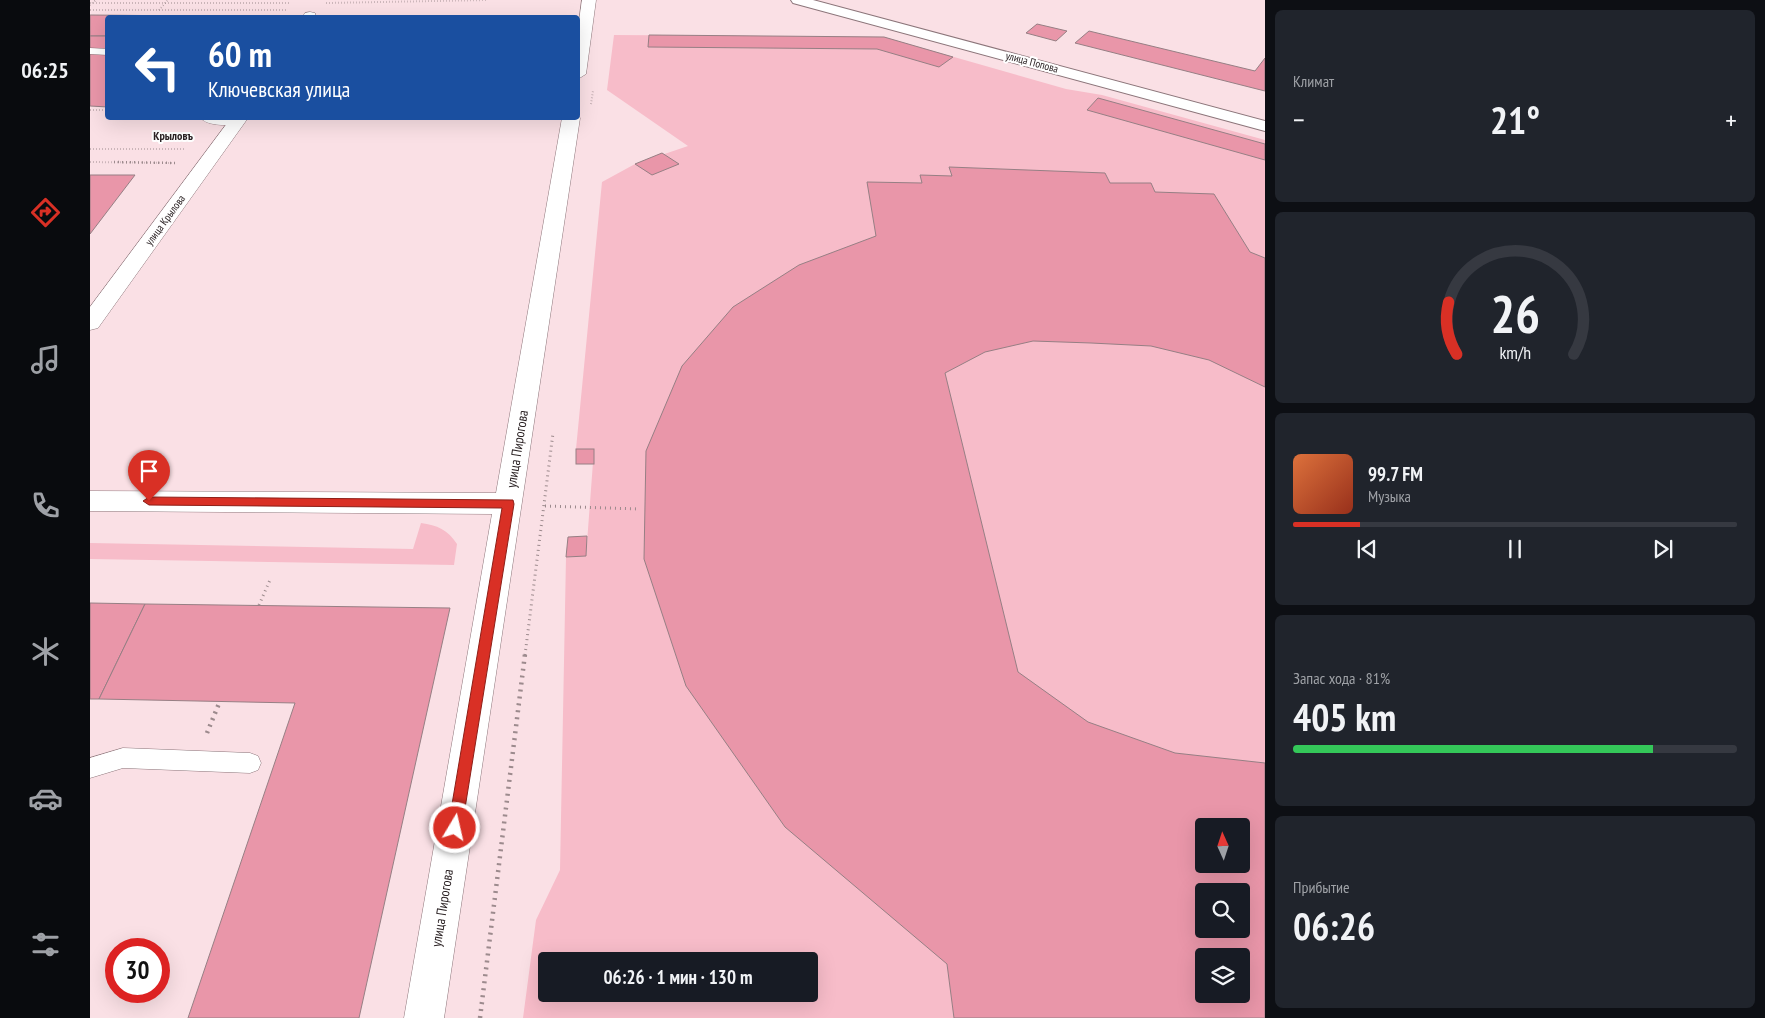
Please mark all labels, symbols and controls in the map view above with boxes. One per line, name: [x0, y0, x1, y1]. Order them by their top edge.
text: 60 m: [208, 31, 272, 77]
icon: left: [125, 35, 190, 100]
street label: улица Попова: [1004, 48, 1060, 76]
text: 06:25: [21, 56, 69, 84]
text: Климат: [1293, 71, 1334, 91]
text: Ключевская улица: [208, 75, 350, 103]
text: 21°: [1490, 95, 1540, 144]
text: −: [1293, 101, 1305, 138]
text: +: [1725, 101, 1737, 138]
district label: Крыловъ: [153, 128, 193, 143]
street label: улица Крылова: [142, 192, 188, 248]
icon: directions: [28, 195, 63, 230]
text: 26: [1490, 280, 1540, 347]
text: km/h: [1499, 341, 1531, 364]
icon: music: [28, 342, 63, 377]
street label: улица Пирогова: [502, 409, 532, 489]
pin: [128, 450, 170, 501]
icon: arrive: [135, 457, 163, 485]
text: 99.7 FM: [1368, 462, 1423, 486]
text: Музыка: [1368, 486, 1411, 506]
icon: phone: [28, 488, 63, 523]
icon: previous: [1353, 535, 1381, 563]
icon: pause: [1501, 535, 1529, 563]
icon: next: [1649, 535, 1677, 563]
icon: climate: [28, 634, 63, 669]
text: Запас хода · 81%: [1293, 668, 1390, 688]
text: 405 km: [1293, 692, 1396, 741]
icon: car: [28, 781, 63, 816]
position arrow: [428, 801, 480, 853]
north arrow: [1195, 818, 1250, 872]
map controls: [1195, 818, 1250, 1003]
street label: улица Пирогова: [427, 868, 457, 948]
text: Прибытие: [1293, 877, 1350, 897]
button: search: [1195, 883, 1250, 938]
text: 06:26: [1293, 901, 1375, 950]
icon: filters: [28, 927, 63, 962]
speed limit sign: 30: [105, 938, 170, 1003]
button: layers: [1195, 948, 1250, 1003]
text: 06:26 · 1 мин · 130 m: [604, 965, 752, 989]

